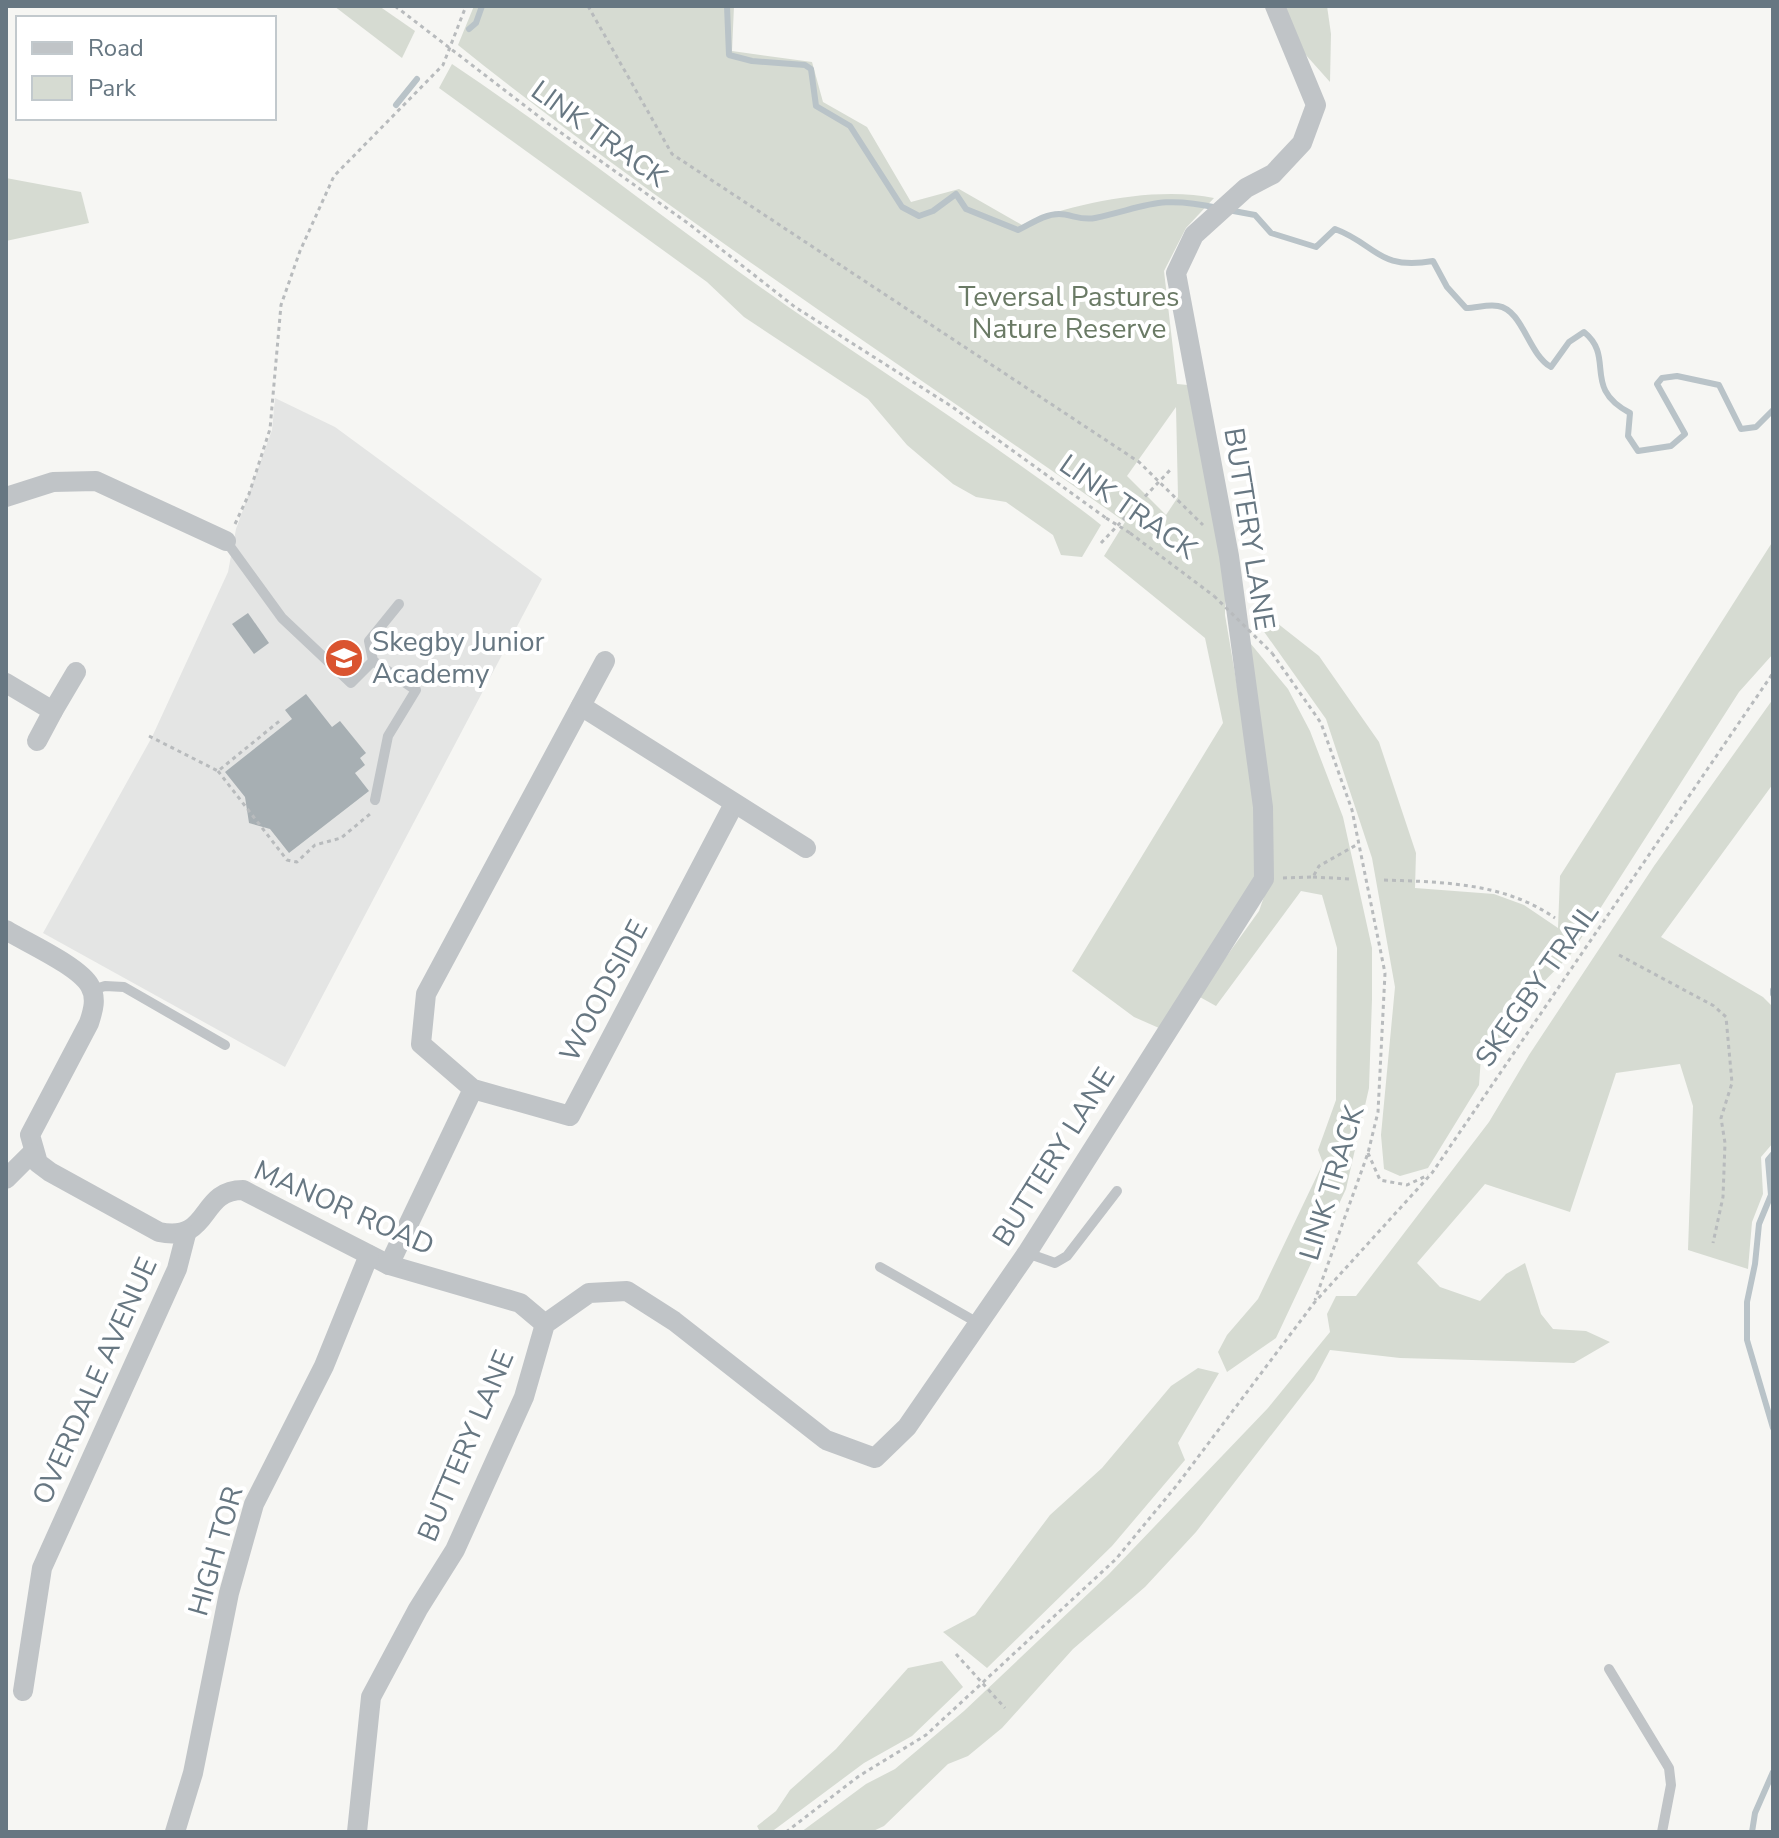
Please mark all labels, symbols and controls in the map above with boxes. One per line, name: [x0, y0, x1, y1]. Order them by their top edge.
legend: [16, 16, 276, 120]
text: Road: [88, 32, 144, 64]
text: Park: [88, 72, 137, 104]
street label: LINK TRACK: [523, 72, 675, 197]
park label: Teversal Pastures Nature Reserve: [958, 278, 1180, 348]
street label: BUTTERY LANE: [1214, 425, 1284, 633]
street label: LINK TRACK: [1052, 446, 1205, 569]
place label: Skegby Junior Academy: [372, 623, 545, 693]
school or university icon: Skegby Junior Academy: [323, 637, 365, 679]
street label: SKEGBY TRAIL: [1466, 896, 1608, 1074]
street label: WOODSIDE: [551, 913, 657, 1069]
street label: BUTTERY LANE: [984, 1060, 1124, 1254]
street label: LINK TRACK: [1291, 1101, 1374, 1265]
street label: MANOR ROAD: [248, 1151, 440, 1265]
street label: OVERDALE AVENUE: [23, 1251, 167, 1511]
street label: BUTTERY LANE: [409, 1345, 523, 1547]
street label: HIGH TOR: [179, 1482, 253, 1620]

